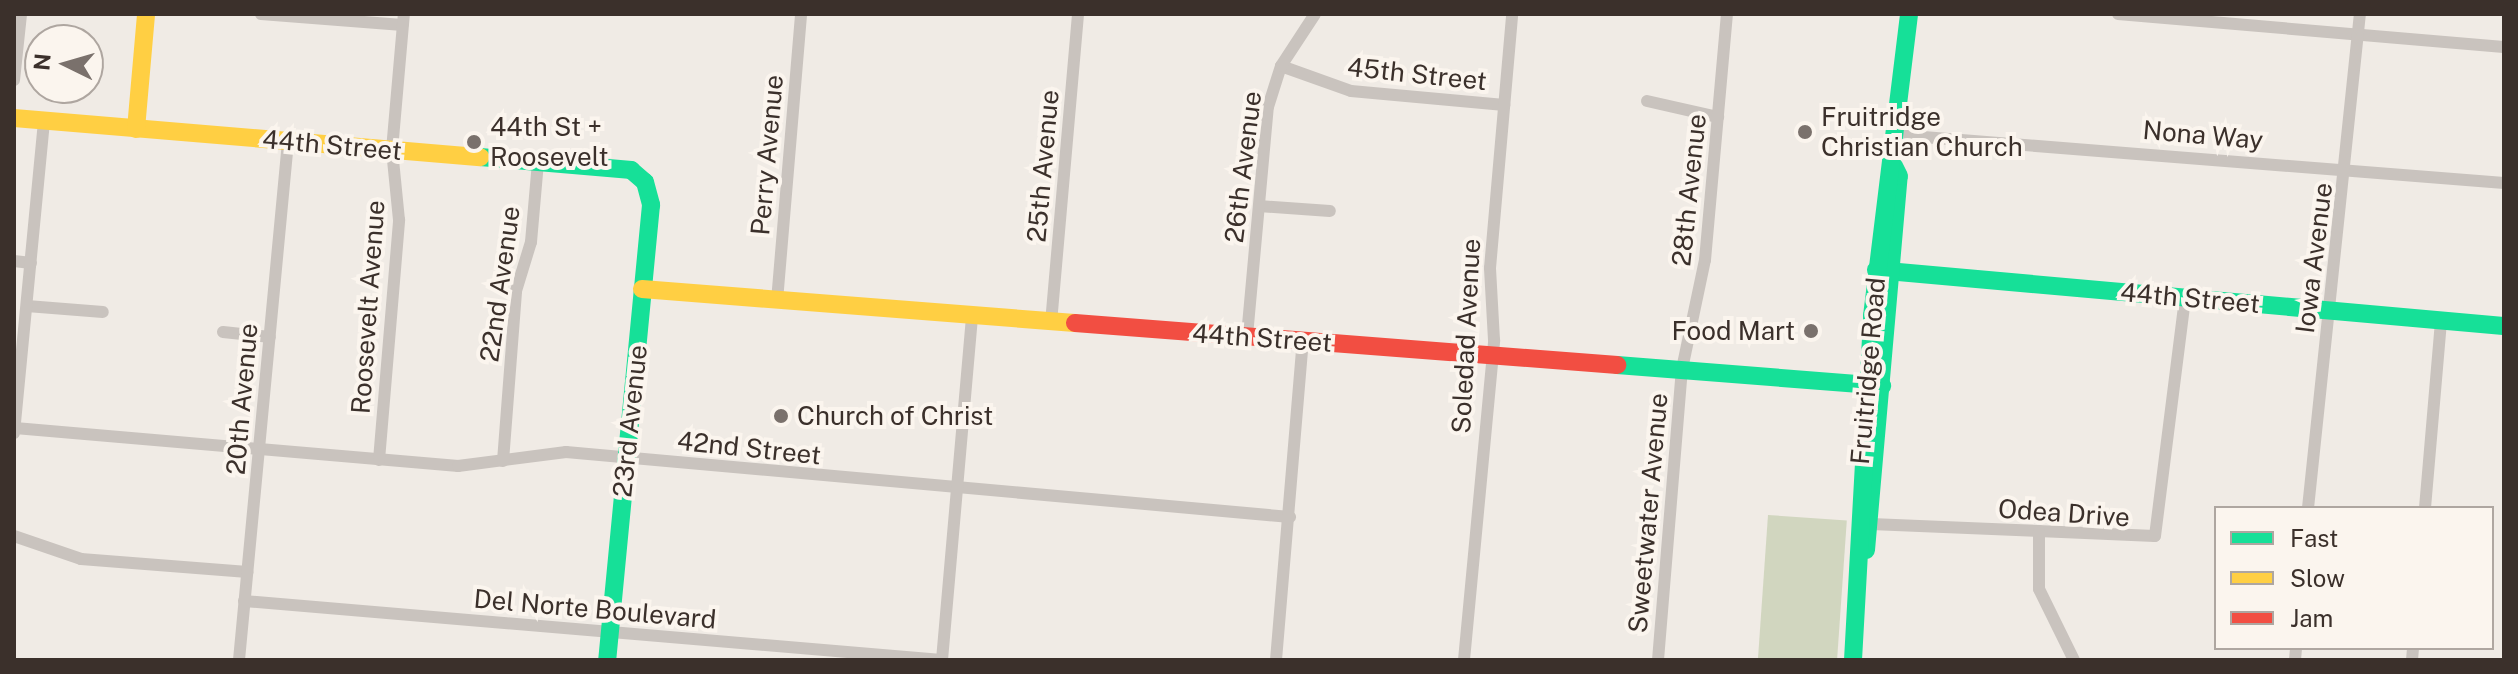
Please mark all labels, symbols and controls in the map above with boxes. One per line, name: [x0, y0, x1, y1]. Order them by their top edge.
north arrow: [24, 24, 104, 104]
street label: 45th Street: [1346, 51, 1488, 97]
text: N: [28, 52, 56, 72]
street label: Perry Avenue: [744, 73, 790, 237]
street label: 25th Avenue: [1021, 88, 1065, 244]
street label: 26th Avenue: [1218, 89, 1268, 245]
place label: Fruitridge Christian Church: [1821, 101, 2023, 162]
place label: 44th St + Roosevelt: [490, 111, 609, 172]
street label: 28th Avenue: [1665, 112, 1713, 268]
street label: Nona Way: [2141, 114, 2265, 156]
street label: 44th Street: [261, 123, 403, 167]
marker: Fruitridge Christian Church: [1796, 123, 1814, 141]
marker: 44th St + Roosevelt: [465, 133, 483, 151]
street label: Iowa Avenue: [2289, 181, 2339, 335]
street label: Roosevelt Avenue: [345, 199, 391, 415]
street label: 22nd Avenue: [474, 204, 526, 364]
street label: Soledad Avenue: [1445, 238, 1487, 434]
street label: Fruitridge Road: [1844, 276, 1892, 466]
street label: 44th Street: [2119, 276, 2261, 320]
place label: Food Mart: [1672, 315, 1795, 347]
street label: 44th Street: [1191, 318, 1333, 358]
street label: 20th Avenue: [220, 322, 264, 476]
marker: Food Mart: [1802, 322, 1820, 340]
street label: 23rd Avenue: [606, 343, 654, 499]
street label: Sweetwater Avenue: [1622, 392, 1674, 634]
place label: Church of Christ: [797, 400, 994, 432]
marker: Church of Christ: [772, 407, 790, 425]
street label: 42nd Street: [675, 425, 823, 471]
street label: Odea Drive: [1997, 493, 2131, 533]
legend: [2214, 506, 2494, 650]
text: Fast: [2290, 524, 2338, 552]
text: Slow: [2290, 564, 2345, 592]
street label: Del Norte Boulevard: [472, 583, 718, 635]
text: Jam: [2290, 604, 2333, 632]

